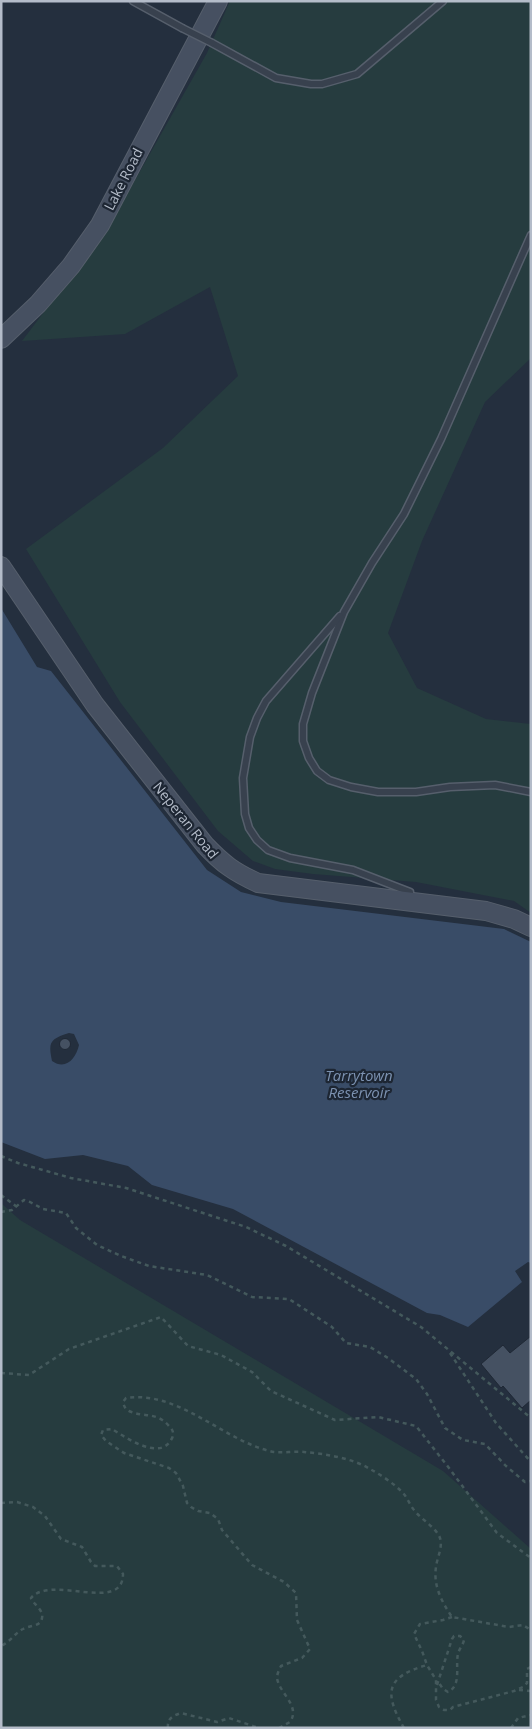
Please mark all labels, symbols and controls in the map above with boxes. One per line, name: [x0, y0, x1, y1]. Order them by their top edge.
street label: Lake Road: [99, 145, 147, 213]
street label: Neperan Road: [149, 778, 223, 862]
water label: Tarrytown Reservoir: [325, 1065, 393, 1102]

